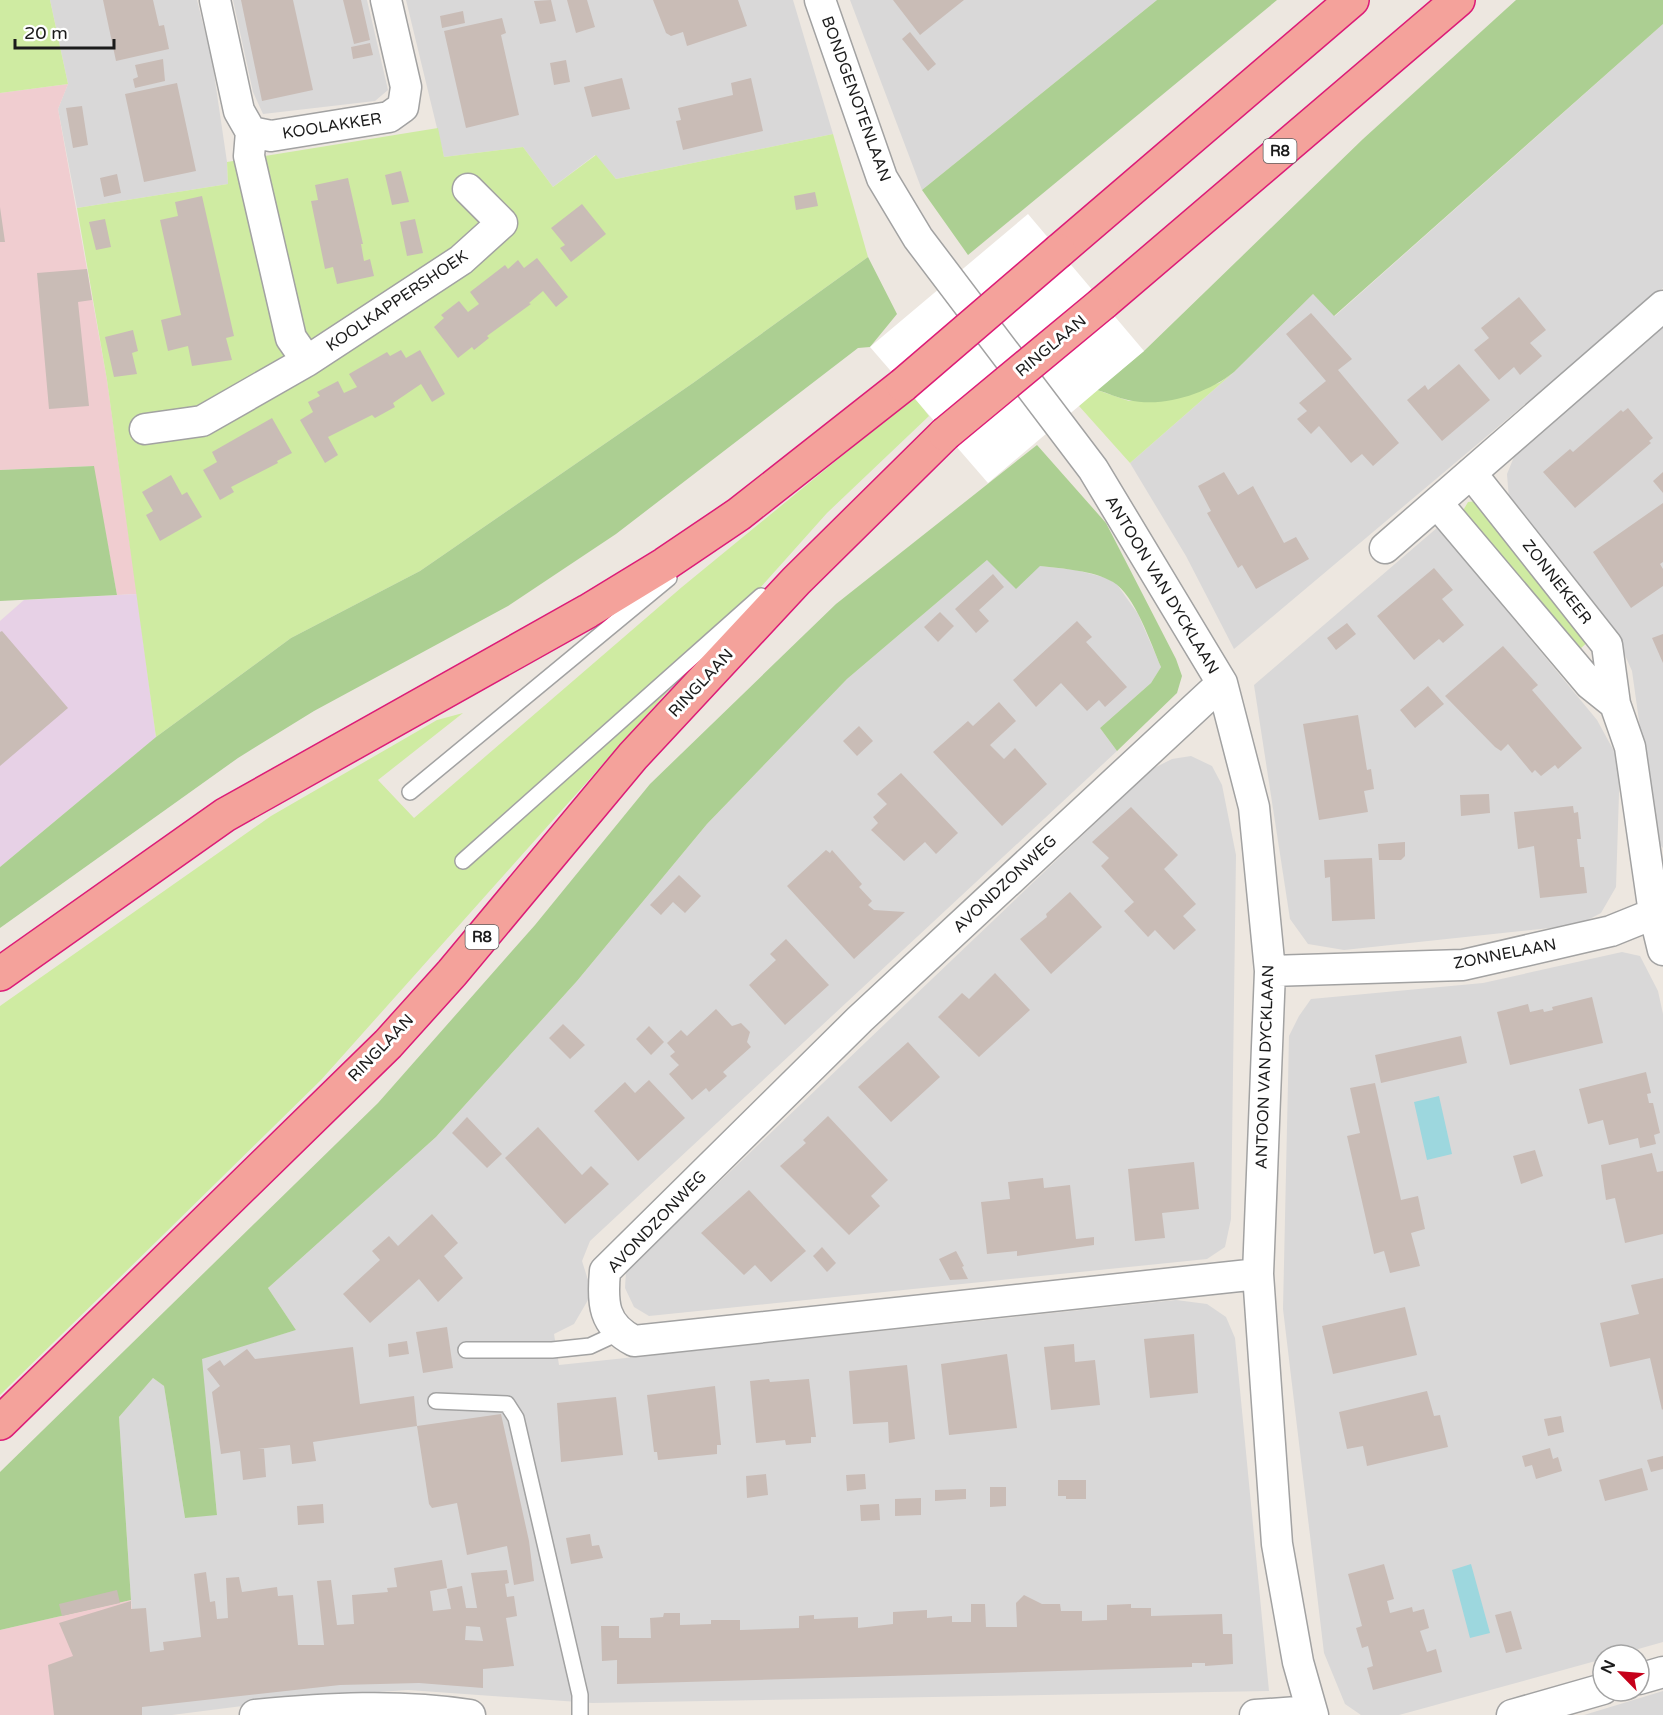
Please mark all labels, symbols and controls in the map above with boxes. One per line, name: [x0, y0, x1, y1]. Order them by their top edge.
scale bar: [15, 12, 114, 50]
street label: BONDGENOTENLAAN: [817, 13, 895, 185]
text: 20 m: [24, 22, 68, 44]
street label: KOOLAKKER: [281, 108, 383, 144]
road number: R8: [1264, 139, 1296, 163]
street label: KOOLKAPPERSHOEK: [322, 246, 472, 356]
street label: RINGLAAN: [1012, 311, 1090, 381]
street label: ANTOON VAN DYCKLAAN: [1101, 492, 1223, 678]
street label: ZONNEKEER: [1518, 536, 1596, 628]
street label: RINGLAAN: [664, 645, 738, 721]
street label: AVONDZONWEG: [949, 831, 1061, 937]
road number: R8: [466, 925, 498, 949]
street label: ZONNELAAN: [1452, 934, 1558, 974]
street label: ANTOON VAN DYCKLAAN: [1251, 964, 1279, 1170]
street label: RINGLAAN: [344, 1010, 418, 1086]
street label: AVONDZONWEG: [603, 1167, 711, 1277]
north arrow: [1591, 1643, 1651, 1703]
text: N: [1597, 1657, 1620, 1677]

